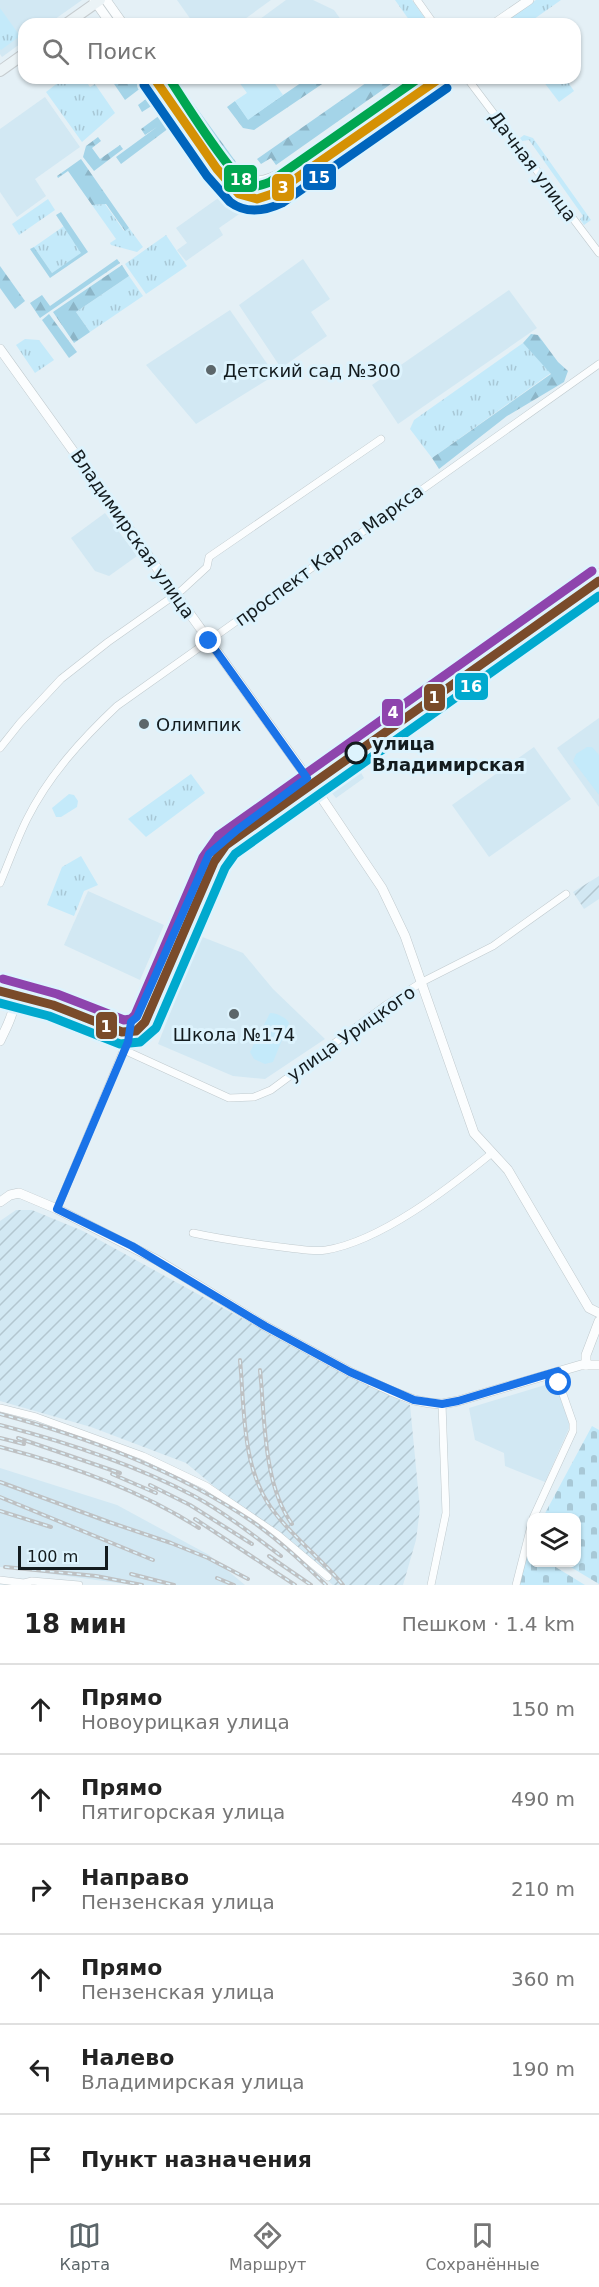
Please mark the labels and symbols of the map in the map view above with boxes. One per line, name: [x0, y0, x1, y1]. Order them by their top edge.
street label: Дачная улица: [485, 107, 581, 225]
line badge: 15: [302, 163, 337, 191]
line badge: 18: [223, 164, 258, 193]
text: 15: [308, 168, 330, 187]
text: 18: [230, 170, 252, 189]
line badge: 3: [271, 173, 295, 202]
text: 3: [277, 178, 289, 197]
place label: Детский сад №300: [223, 360, 401, 381]
marker: Детский сад №300: [204, 363, 218, 377]
street label: Владимирская улица: [67, 446, 199, 622]
street label: проспект Карла Маркса: [231, 480, 427, 630]
route end: [195, 627, 221, 653]
line badge: 16: [454, 672, 489, 701]
text: 16: [460, 677, 482, 696]
line badge: 1: [423, 683, 446, 712]
text: 1: [428, 688, 440, 707]
line badge: 4: [381, 698, 404, 727]
text: 4: [387, 703, 399, 722]
place label: Олимпик: [156, 714, 241, 735]
marker: Олимпик: [137, 717, 151, 731]
place label: улица Владимирская: [372, 733, 525, 775]
marker: улица Владимирская: [345, 742, 367, 764]
street label: улица Урицкого: [283, 981, 419, 1085]
marker: Школа №174: [227, 1007, 241, 1021]
line badge: 1: [95, 1011, 118, 1040]
text: 1: [100, 1017, 112, 1036]
place label: Школа №174: [173, 1024, 295, 1045]
route start: [545, 1369, 571, 1395]
scale bar: [18, 1543, 108, 1570]

